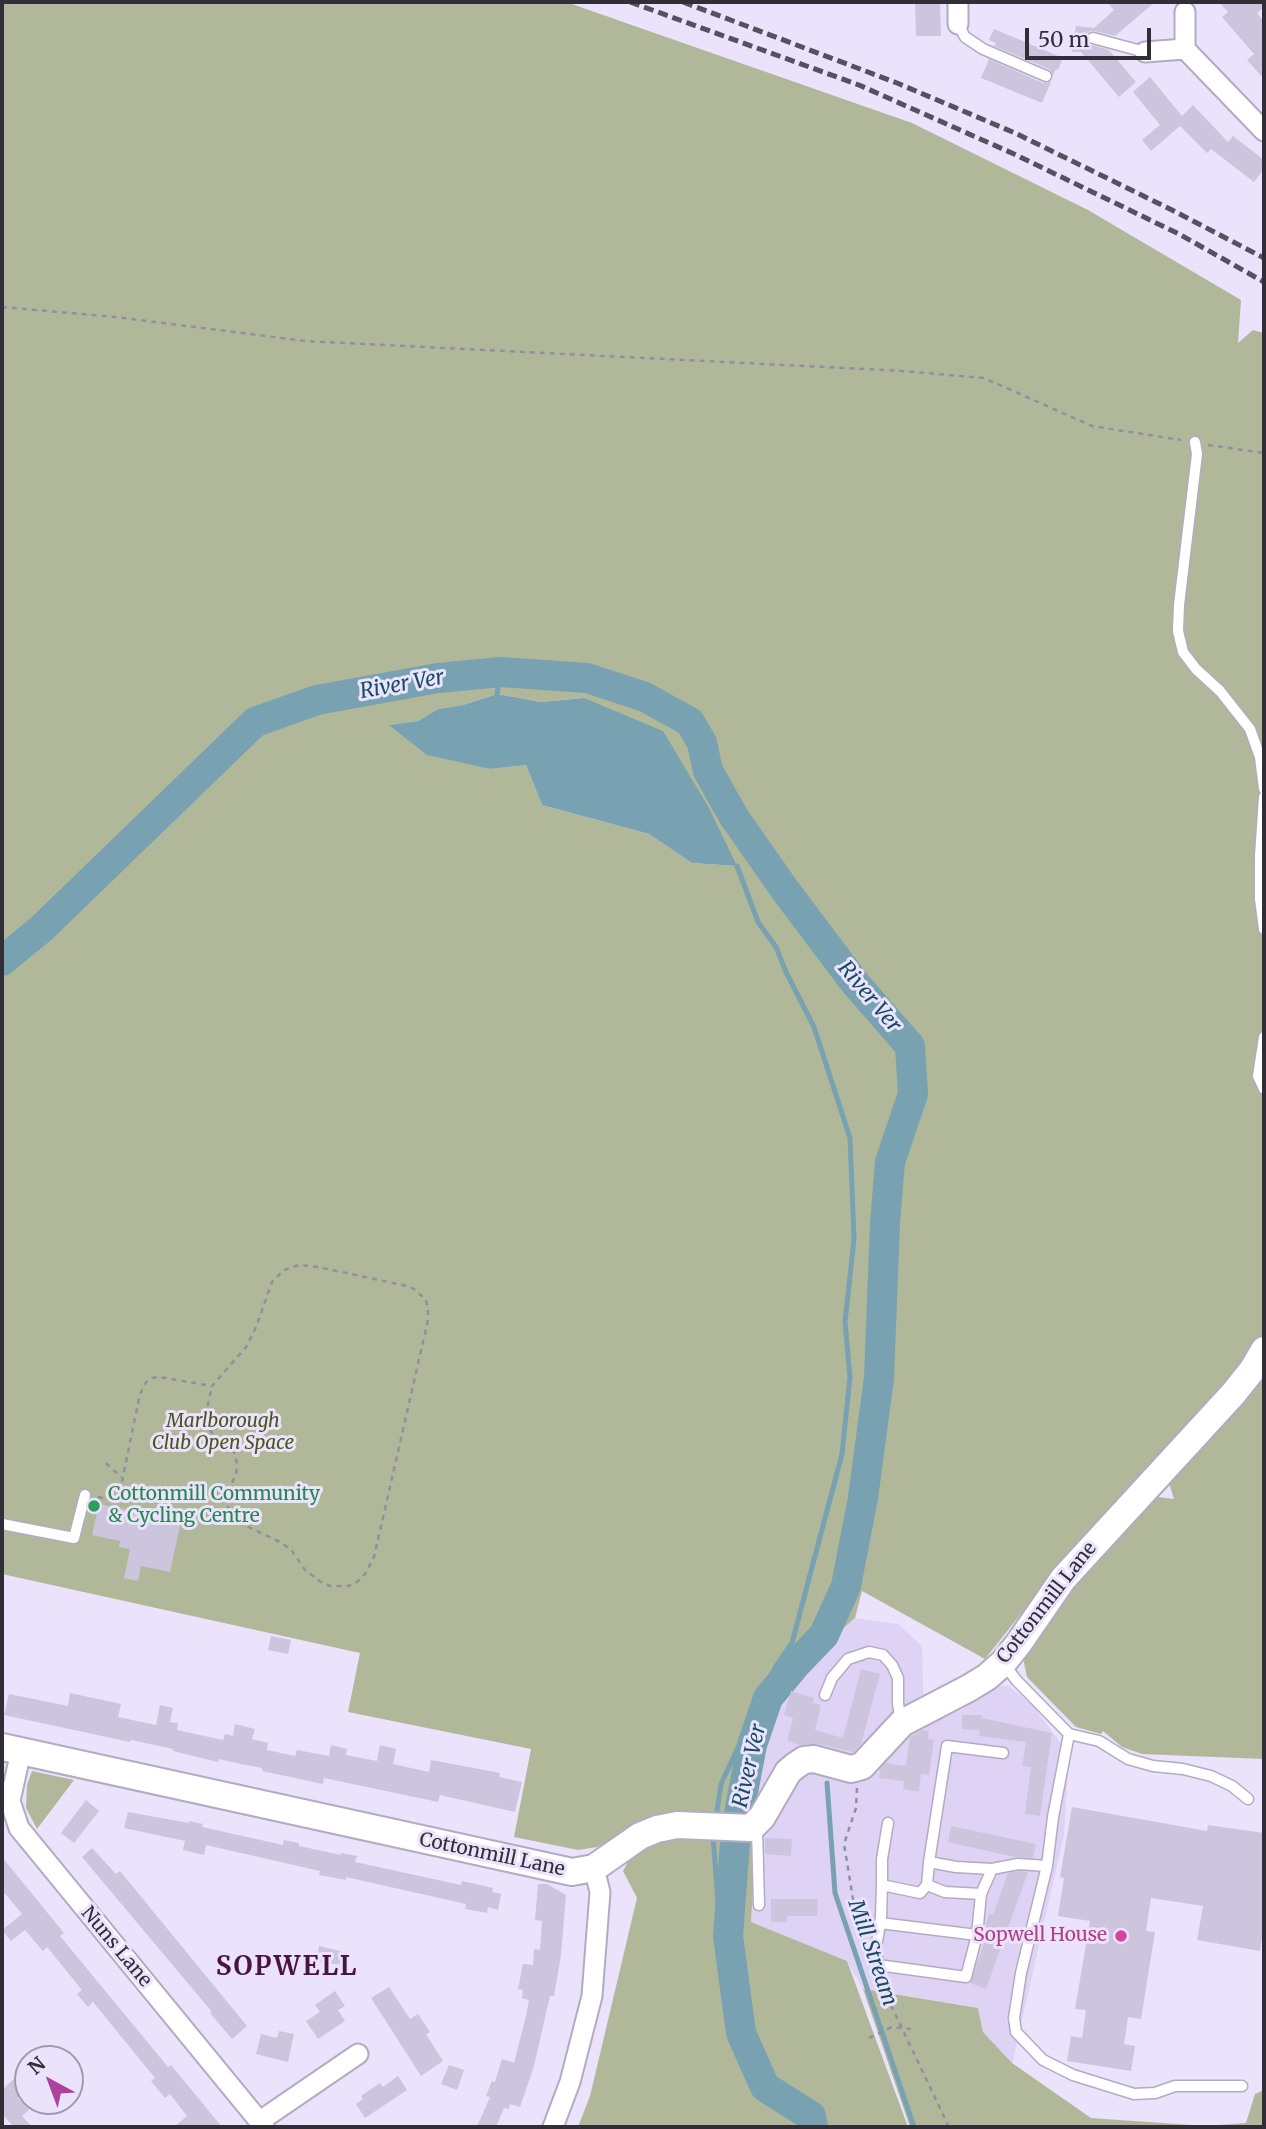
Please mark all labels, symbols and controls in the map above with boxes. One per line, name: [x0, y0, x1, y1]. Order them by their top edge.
scale bar: [1028, 14, 1154, 58]
text: 50 m: [1038, 26, 1089, 53]
water label: River Ver: [358, 665, 446, 705]
water label: River Ver: [832, 956, 906, 1038]
park label: Marlborough Club Open Space: [152, 1411, 294, 1455]
place label: Cottonmill Community & Cycling Centre: [108, 1484, 320, 1528]
marker: Cottonmill Community & Cycling Centre: [86, 1498, 102, 1514]
street label: Cottonmill Lane: [993, 1538, 1101, 1668]
water label: River Ver: [728, 1722, 772, 1810]
street label: Cottonmill Lane: [417, 1828, 567, 1882]
water label: Mill Stream: [842, 1897, 902, 2009]
street label: Nuns Lane: [76, 1902, 156, 1992]
place label: Sopwell House: [973, 1925, 1107, 1947]
marker: Sopwell House: [1113, 1928, 1129, 1944]
district label: SOPWELL: [217, 1952, 357, 1984]
north arrow: [14, 2045, 84, 2115]
text: N: [23, 2052, 50, 2080]

